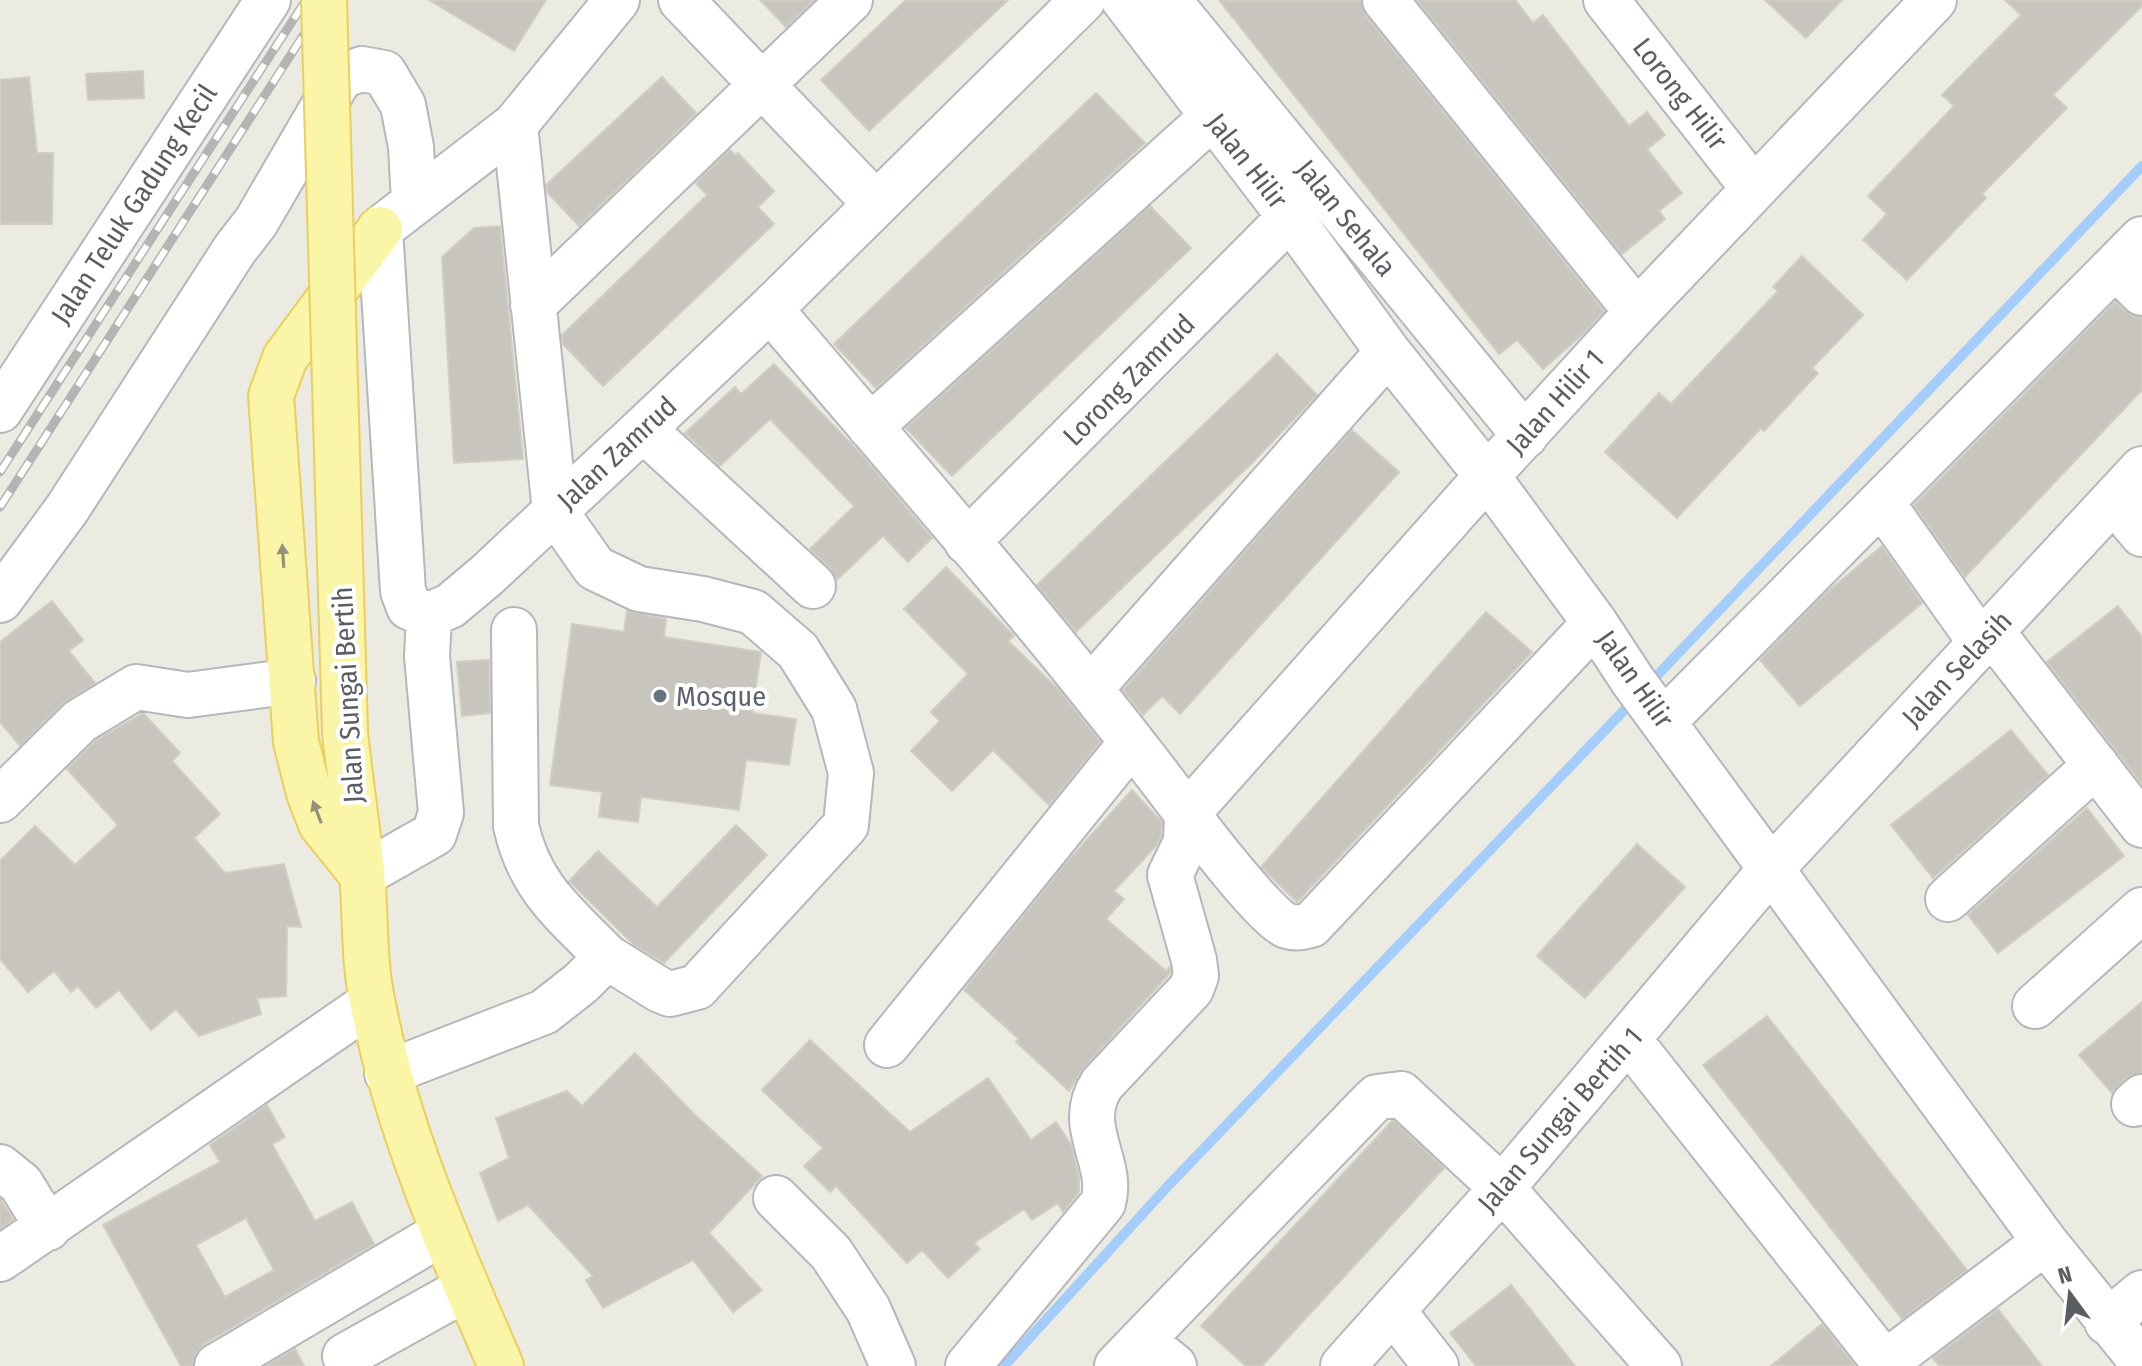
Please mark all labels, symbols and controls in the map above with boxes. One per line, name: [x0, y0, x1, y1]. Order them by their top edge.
street label: Lorong Hilir: [1626, 31, 1734, 157]
street label: Jalan Teluk Gadung Kecil: [44, 78, 224, 330]
street label: Jalan Hilir: [1200, 107, 1295, 215]
street label: Jalan Sehala: [1289, 153, 1403, 283]
street label: Lorong Zamrud: [1056, 307, 1202, 453]
street label: Jalan Hilir 1: [1500, 343, 1610, 461]
street label: Jalan Zamrud: [551, 389, 683, 517]
one-way arrow: [276, 543, 289, 568]
street label: Jalan Sungai Bertih: [326, 586, 370, 804]
street label: Jalan Selasih: [1895, 604, 2019, 734]
street label: Jalan Hilir: [1589, 624, 1681, 734]
place label: Mosque: [676, 680, 766, 713]
marker: Mosque: [651, 687, 669, 705]
one-way arrow: [310, 800, 323, 824]
street label: Jalan Sungai Bertih 1: [1471, 1021, 1649, 1219]
north arrow: [2030, 1254, 2110, 1334]
text: N: [2055, 1260, 2075, 1290]

